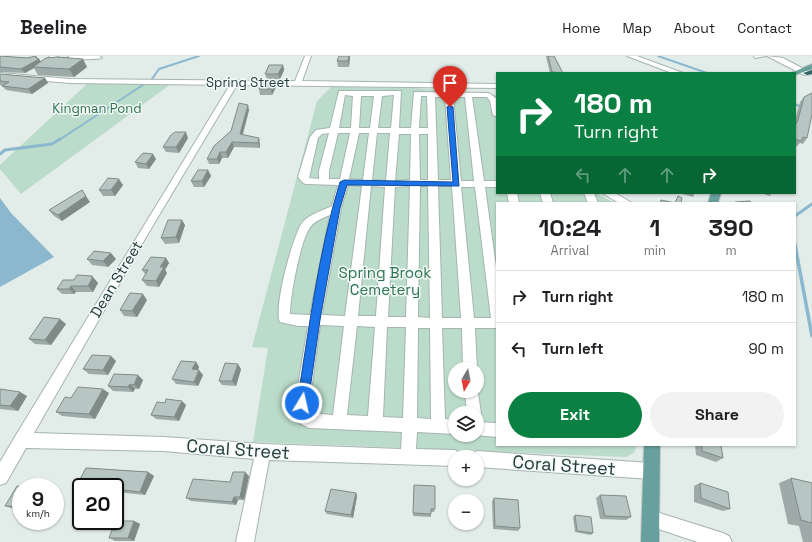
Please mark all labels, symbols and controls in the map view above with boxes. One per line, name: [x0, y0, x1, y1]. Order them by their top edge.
text: Beeline: [20, 15, 87, 40]
text: Home: [562, 19, 600, 37]
text: Map: [622, 19, 652, 37]
text: About: [674, 19, 715, 37]
text: Contact: [737, 19, 792, 37]
pin: [433, 66, 467, 107]
icon: arrive: [439, 72, 461, 94]
street label: Spring Street: [206, 74, 290, 91]
text: 180 m: [574, 85, 653, 121]
icon: right: [508, 88, 560, 140]
park label: Kingman Pond: [52, 100, 142, 117]
text: Turn right: [574, 120, 658, 143]
icon: left: [572, 164, 594, 186]
icon: ahead: [614, 164, 636, 186]
icon: ahead: [656, 164, 678, 186]
icon: right: [698, 164, 720, 186]
text: 10:24: [538, 212, 601, 243]
text: 1: [649, 212, 660, 243]
text: 390: [709, 212, 753, 243]
street label: Dean Street: [86, 237, 146, 321]
text: Arrival: [551, 242, 589, 259]
text: min: [644, 242, 666, 259]
text: m: [725, 242, 737, 259]
park label: Spring Brook Cemetery: [339, 263, 431, 299]
icon: right: [508, 286, 530, 308]
text: Turn right: [542, 287, 613, 306]
text: 180 m: [742, 287, 784, 306]
icon: left: [508, 338, 530, 360]
text: Turn left: [542, 339, 604, 358]
text: 90 m: [748, 339, 784, 358]
north arrow: [448, 362, 484, 398]
map controls: [448, 362, 484, 530]
position arrow: [281, 382, 323, 424]
button: Exit: [508, 392, 642, 438]
button: Share: [650, 392, 784, 438]
button: layers: [448, 406, 484, 442]
street label: Coral Street: [186, 434, 290, 464]
button: +: [448, 450, 484, 486]
street label: Coral Street: [512, 450, 616, 480]
speed limit sign: 20: [72, 478, 124, 530]
text: 9: [32, 486, 44, 512]
button: −: [448, 494, 484, 530]
text: km/h: [26, 507, 50, 520]

